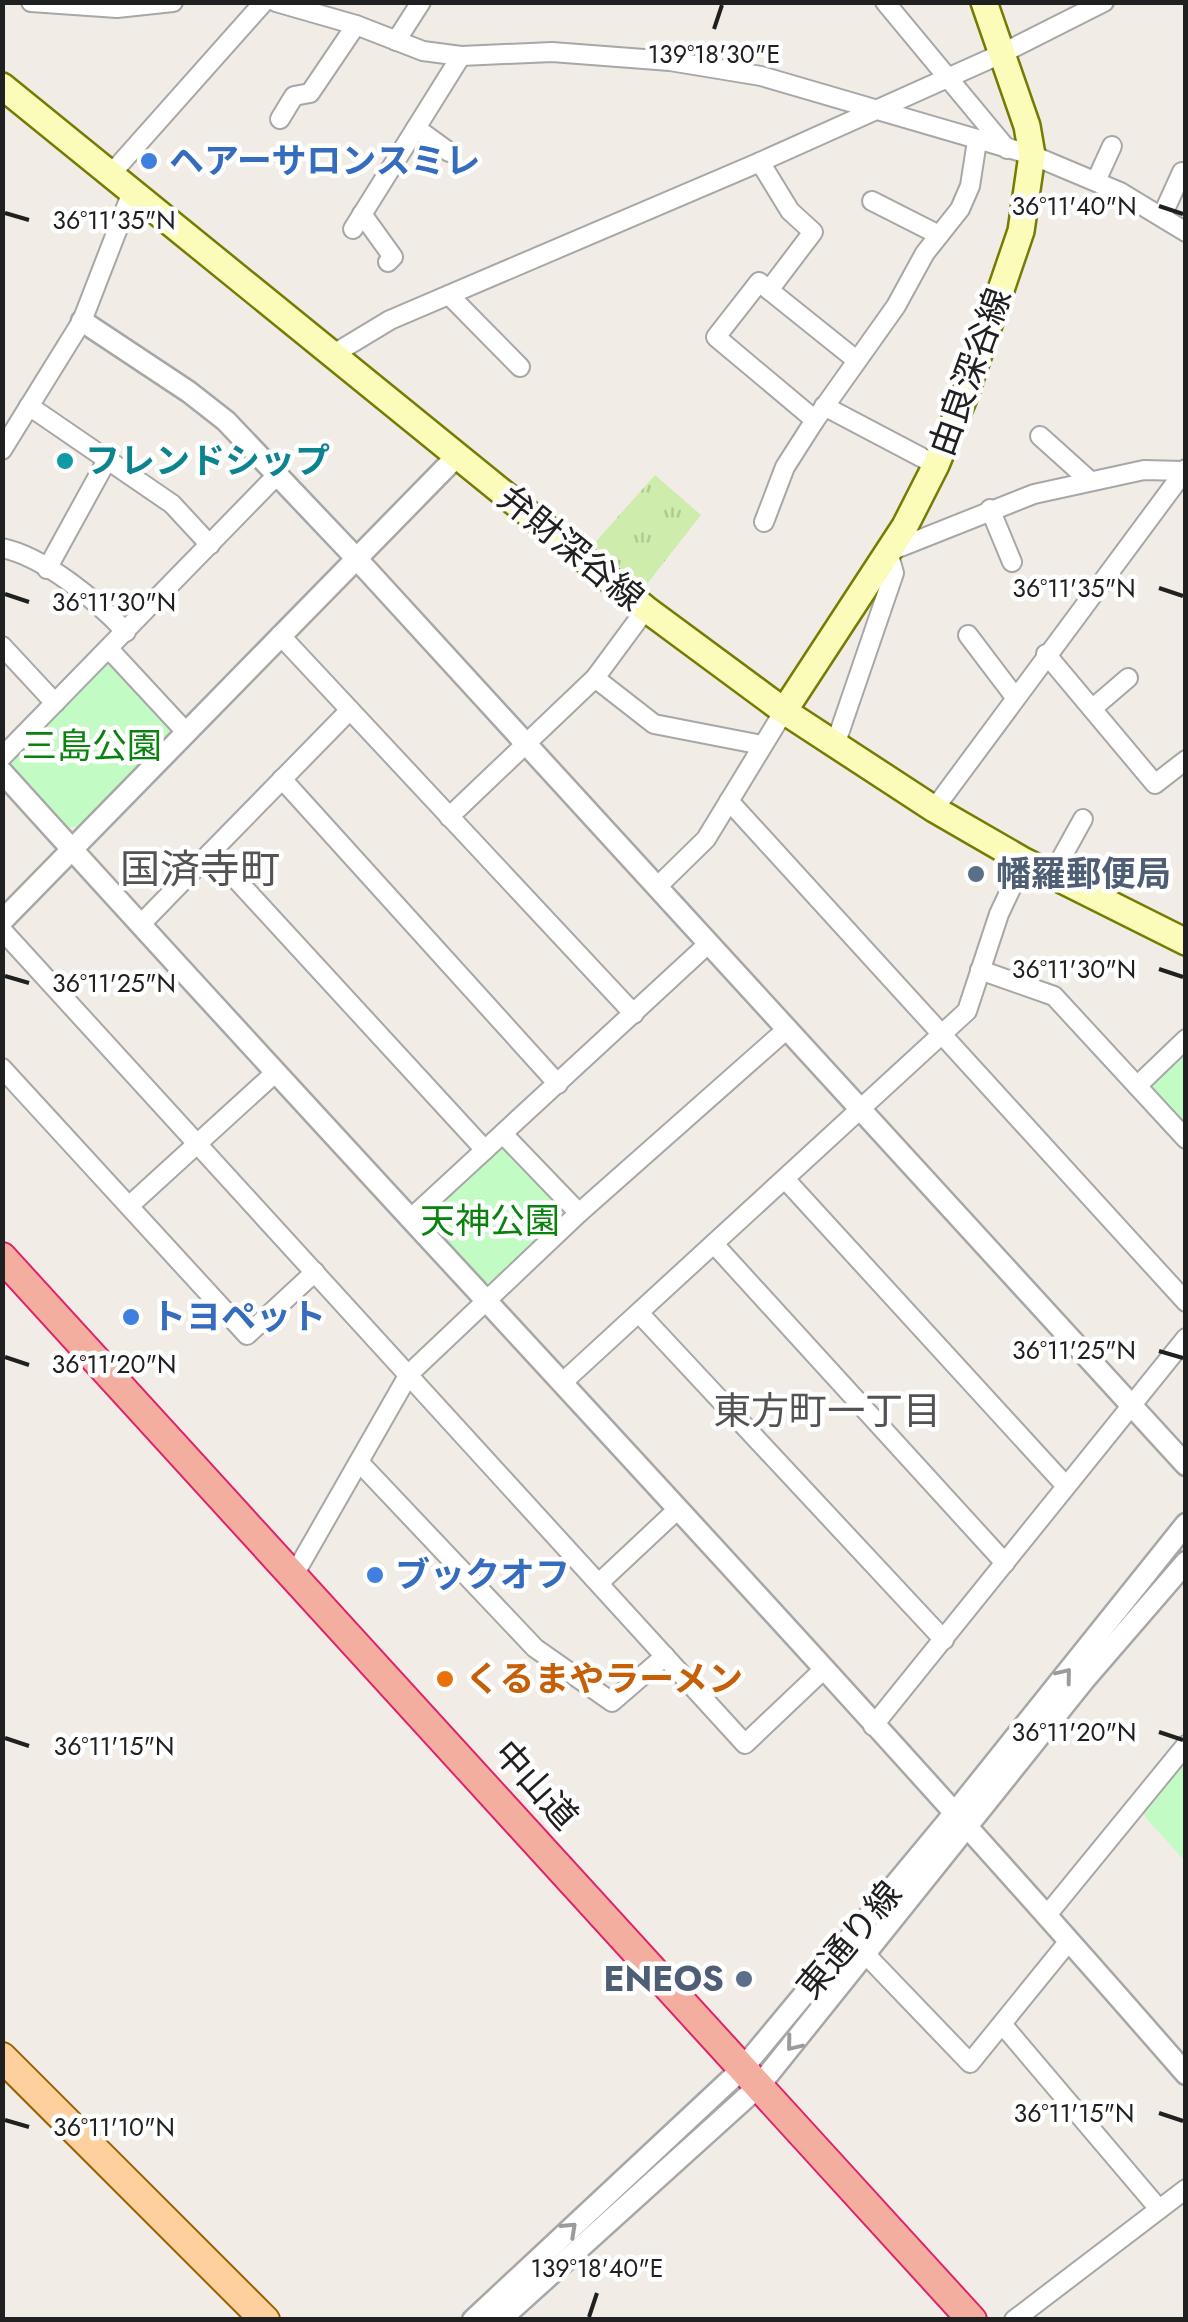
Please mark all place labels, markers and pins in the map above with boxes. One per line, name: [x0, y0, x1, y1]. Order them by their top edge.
place label: ヘアーサロンスミレ: [169, 136, 481, 186]
marker: ヘアーサロンスミレ: [138, 150, 160, 172]
place label: フレンドシップ: [85, 436, 330, 486]
marker: フレンドシップ: [54, 450, 76, 472]
place label: 幡羅郵便局: [996, 849, 1171, 899]
marker: 幡羅郵便局: [965, 863, 987, 885]
place label: トヨペット: [151, 1292, 326, 1342]
marker: トヨペット: [120, 1306, 142, 1328]
place label: ブックオフ: [395, 1550, 570, 1600]
marker: ブックオフ: [364, 1564, 386, 1586]
place label: くるまやラーメン: [465, 1654, 743, 1704]
marker: くるまやラーメン: [434, 1668, 456, 1690]
place label: ENEOS: [603, 1954, 724, 2004]
marker: ENEOS: [733, 1968, 755, 1990]

